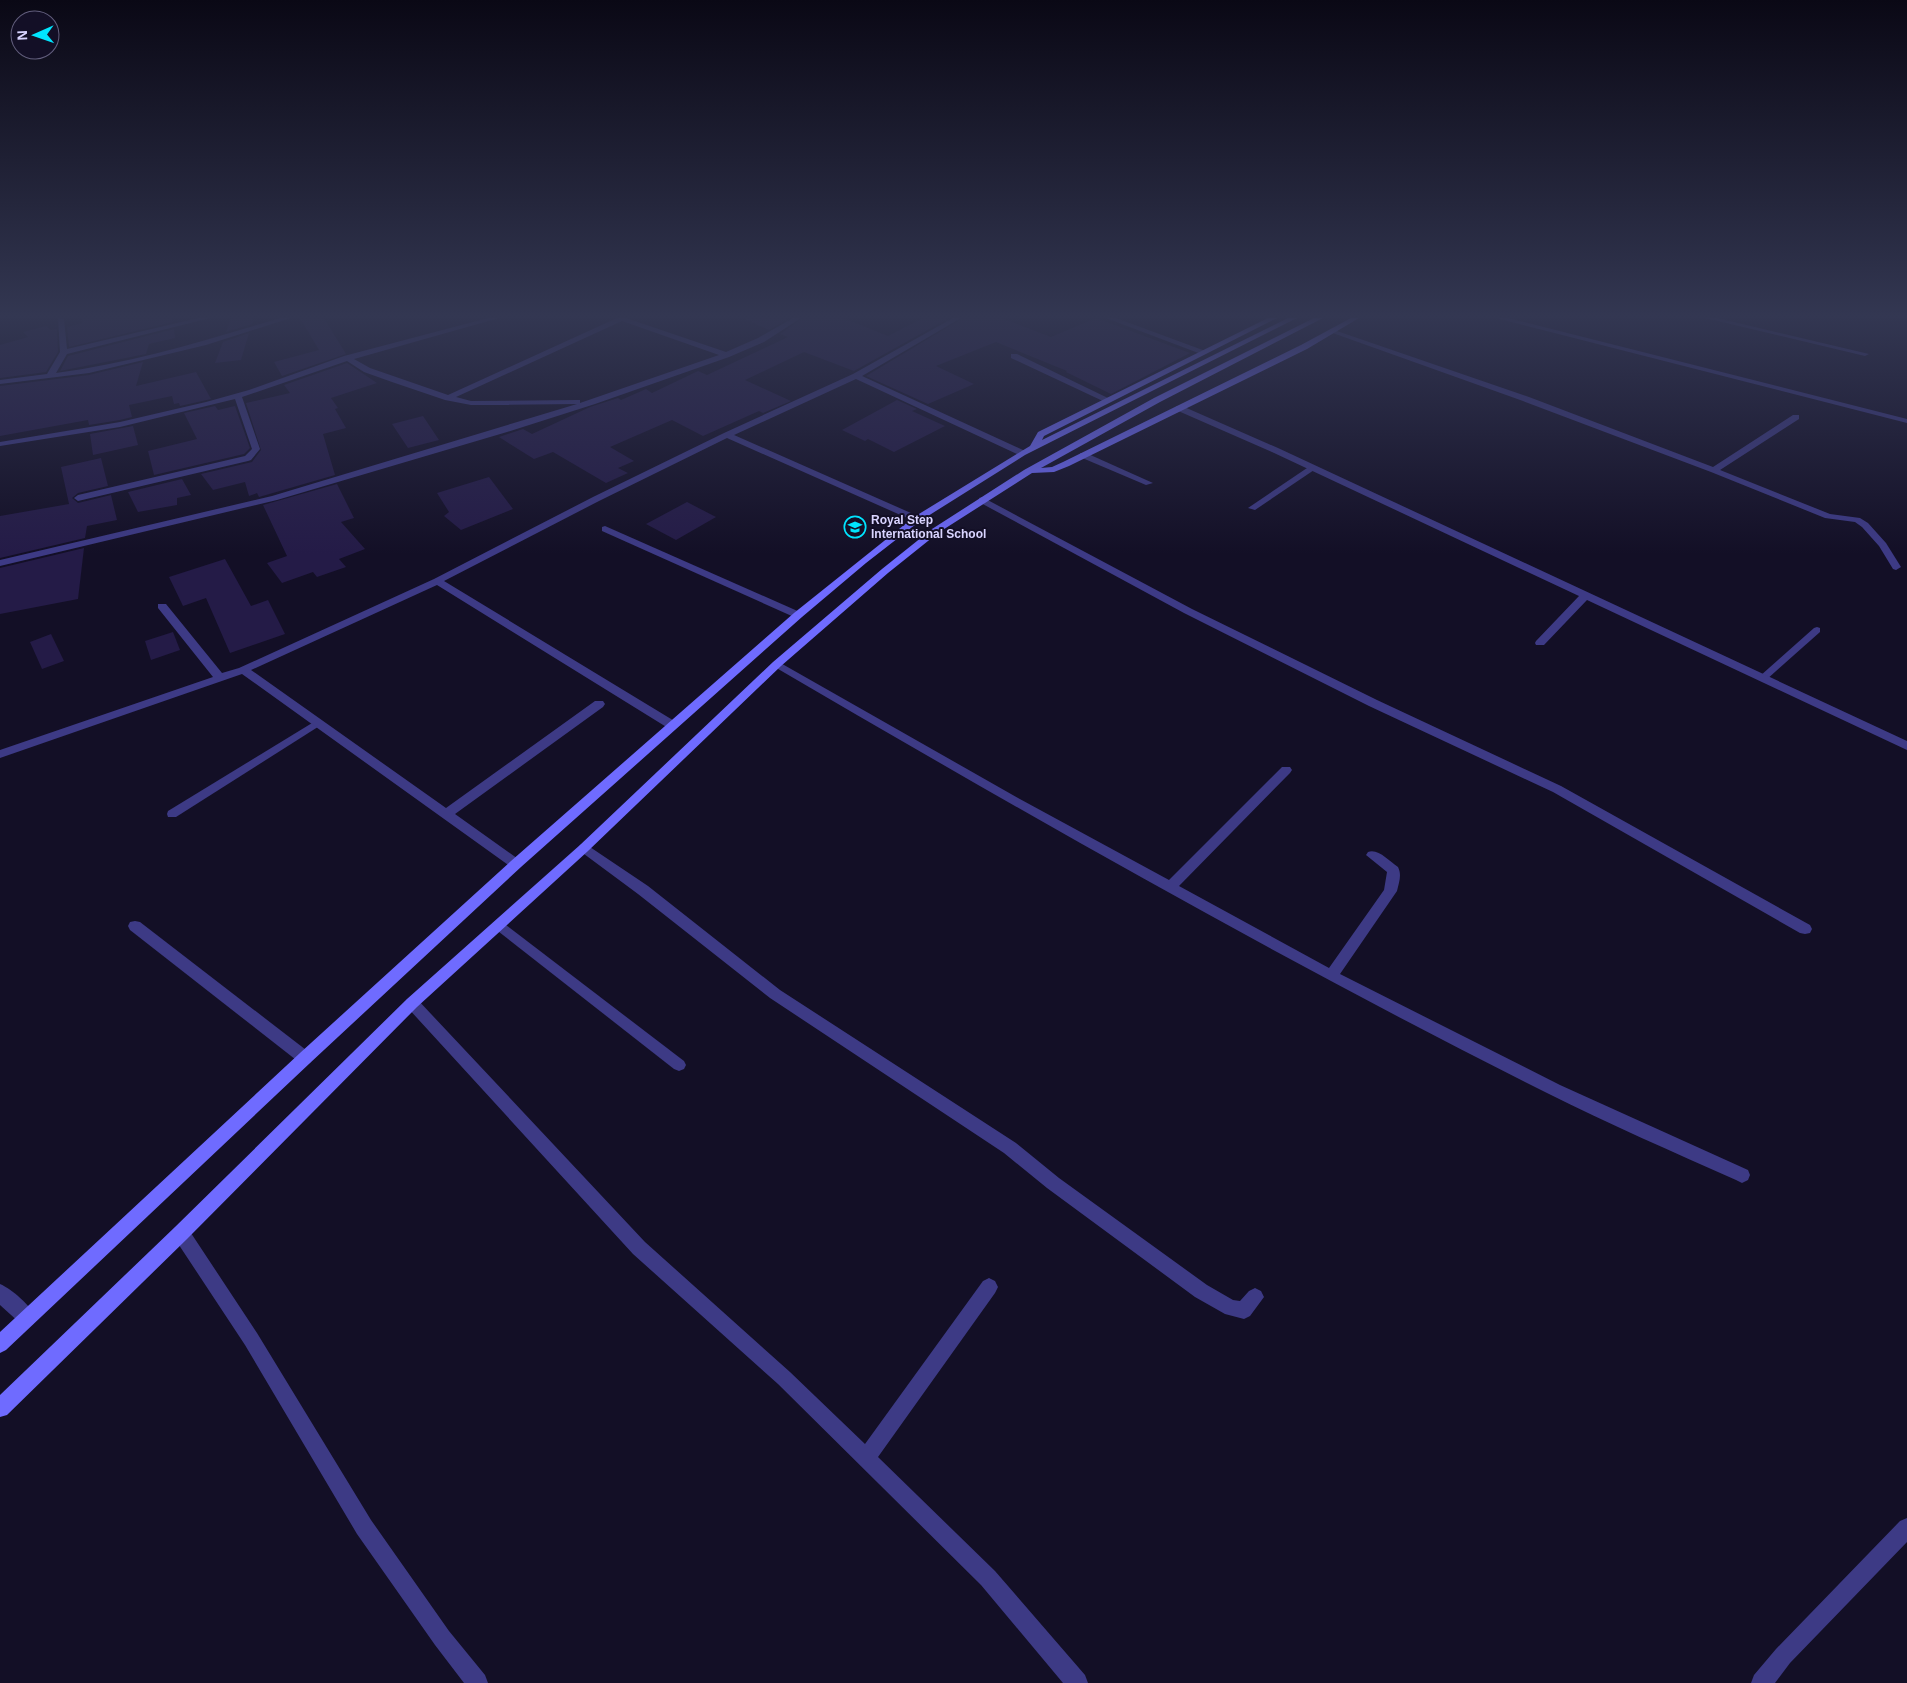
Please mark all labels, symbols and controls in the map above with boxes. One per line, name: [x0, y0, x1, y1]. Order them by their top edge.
north arrow: [10, 10, 60, 60]
text: N: [14, 30, 30, 41]
place label: Royal Step International School: [871, 513, 986, 541]
school or university icon: Royal Step International School: [843, 515, 867, 539]

